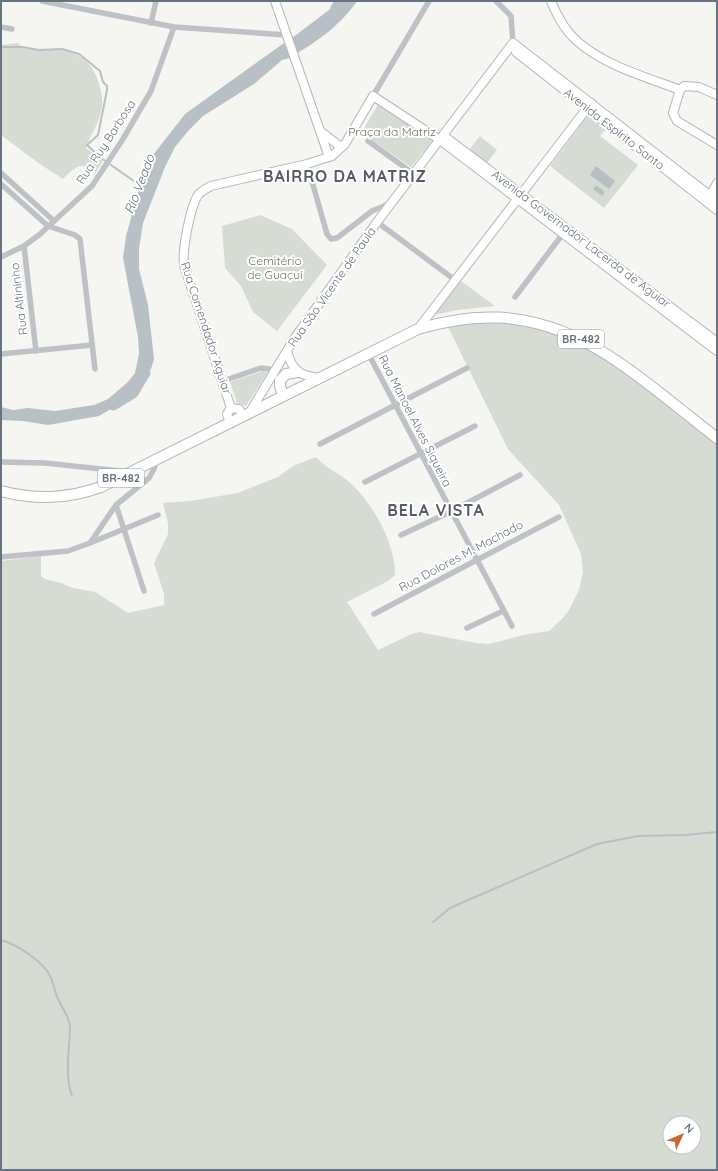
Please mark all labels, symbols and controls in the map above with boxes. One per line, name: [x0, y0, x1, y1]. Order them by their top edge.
street label: Avenida Espírito Santo: [561, 85, 668, 173]
street label: Rua Ruy Barbosa: [73, 97, 138, 187]
park label: Praça da Matriz: [348, 124, 436, 139]
water label: Rio Veado: [120, 151, 158, 216]
district label: BAIRRO DA MATRIZ: [263, 166, 427, 186]
street label: Avenida Governador Lacerda de Aguiar: [489, 166, 674, 311]
street label: Rua São Vicente de Paula: [284, 224, 379, 350]
park label: Cemitério de Guaçuí: [247, 253, 303, 282]
street label: Rua Comendador Aguiar: [178, 260, 235, 396]
street label: Rua Altininho: [7, 262, 30, 336]
road number: BR-482: [558, 330, 604, 348]
street label: Rua Manoel Alves Siqueira: [376, 352, 455, 489]
road number: BR-482: [98, 469, 144, 487]
district label: BELA VISTA: [387, 500, 485, 520]
street label: Rua Dolores M. Machado: [396, 516, 525, 595]
north arrow: [662, 1115, 702, 1155]
text: N: [681, 1120, 697, 1136]

